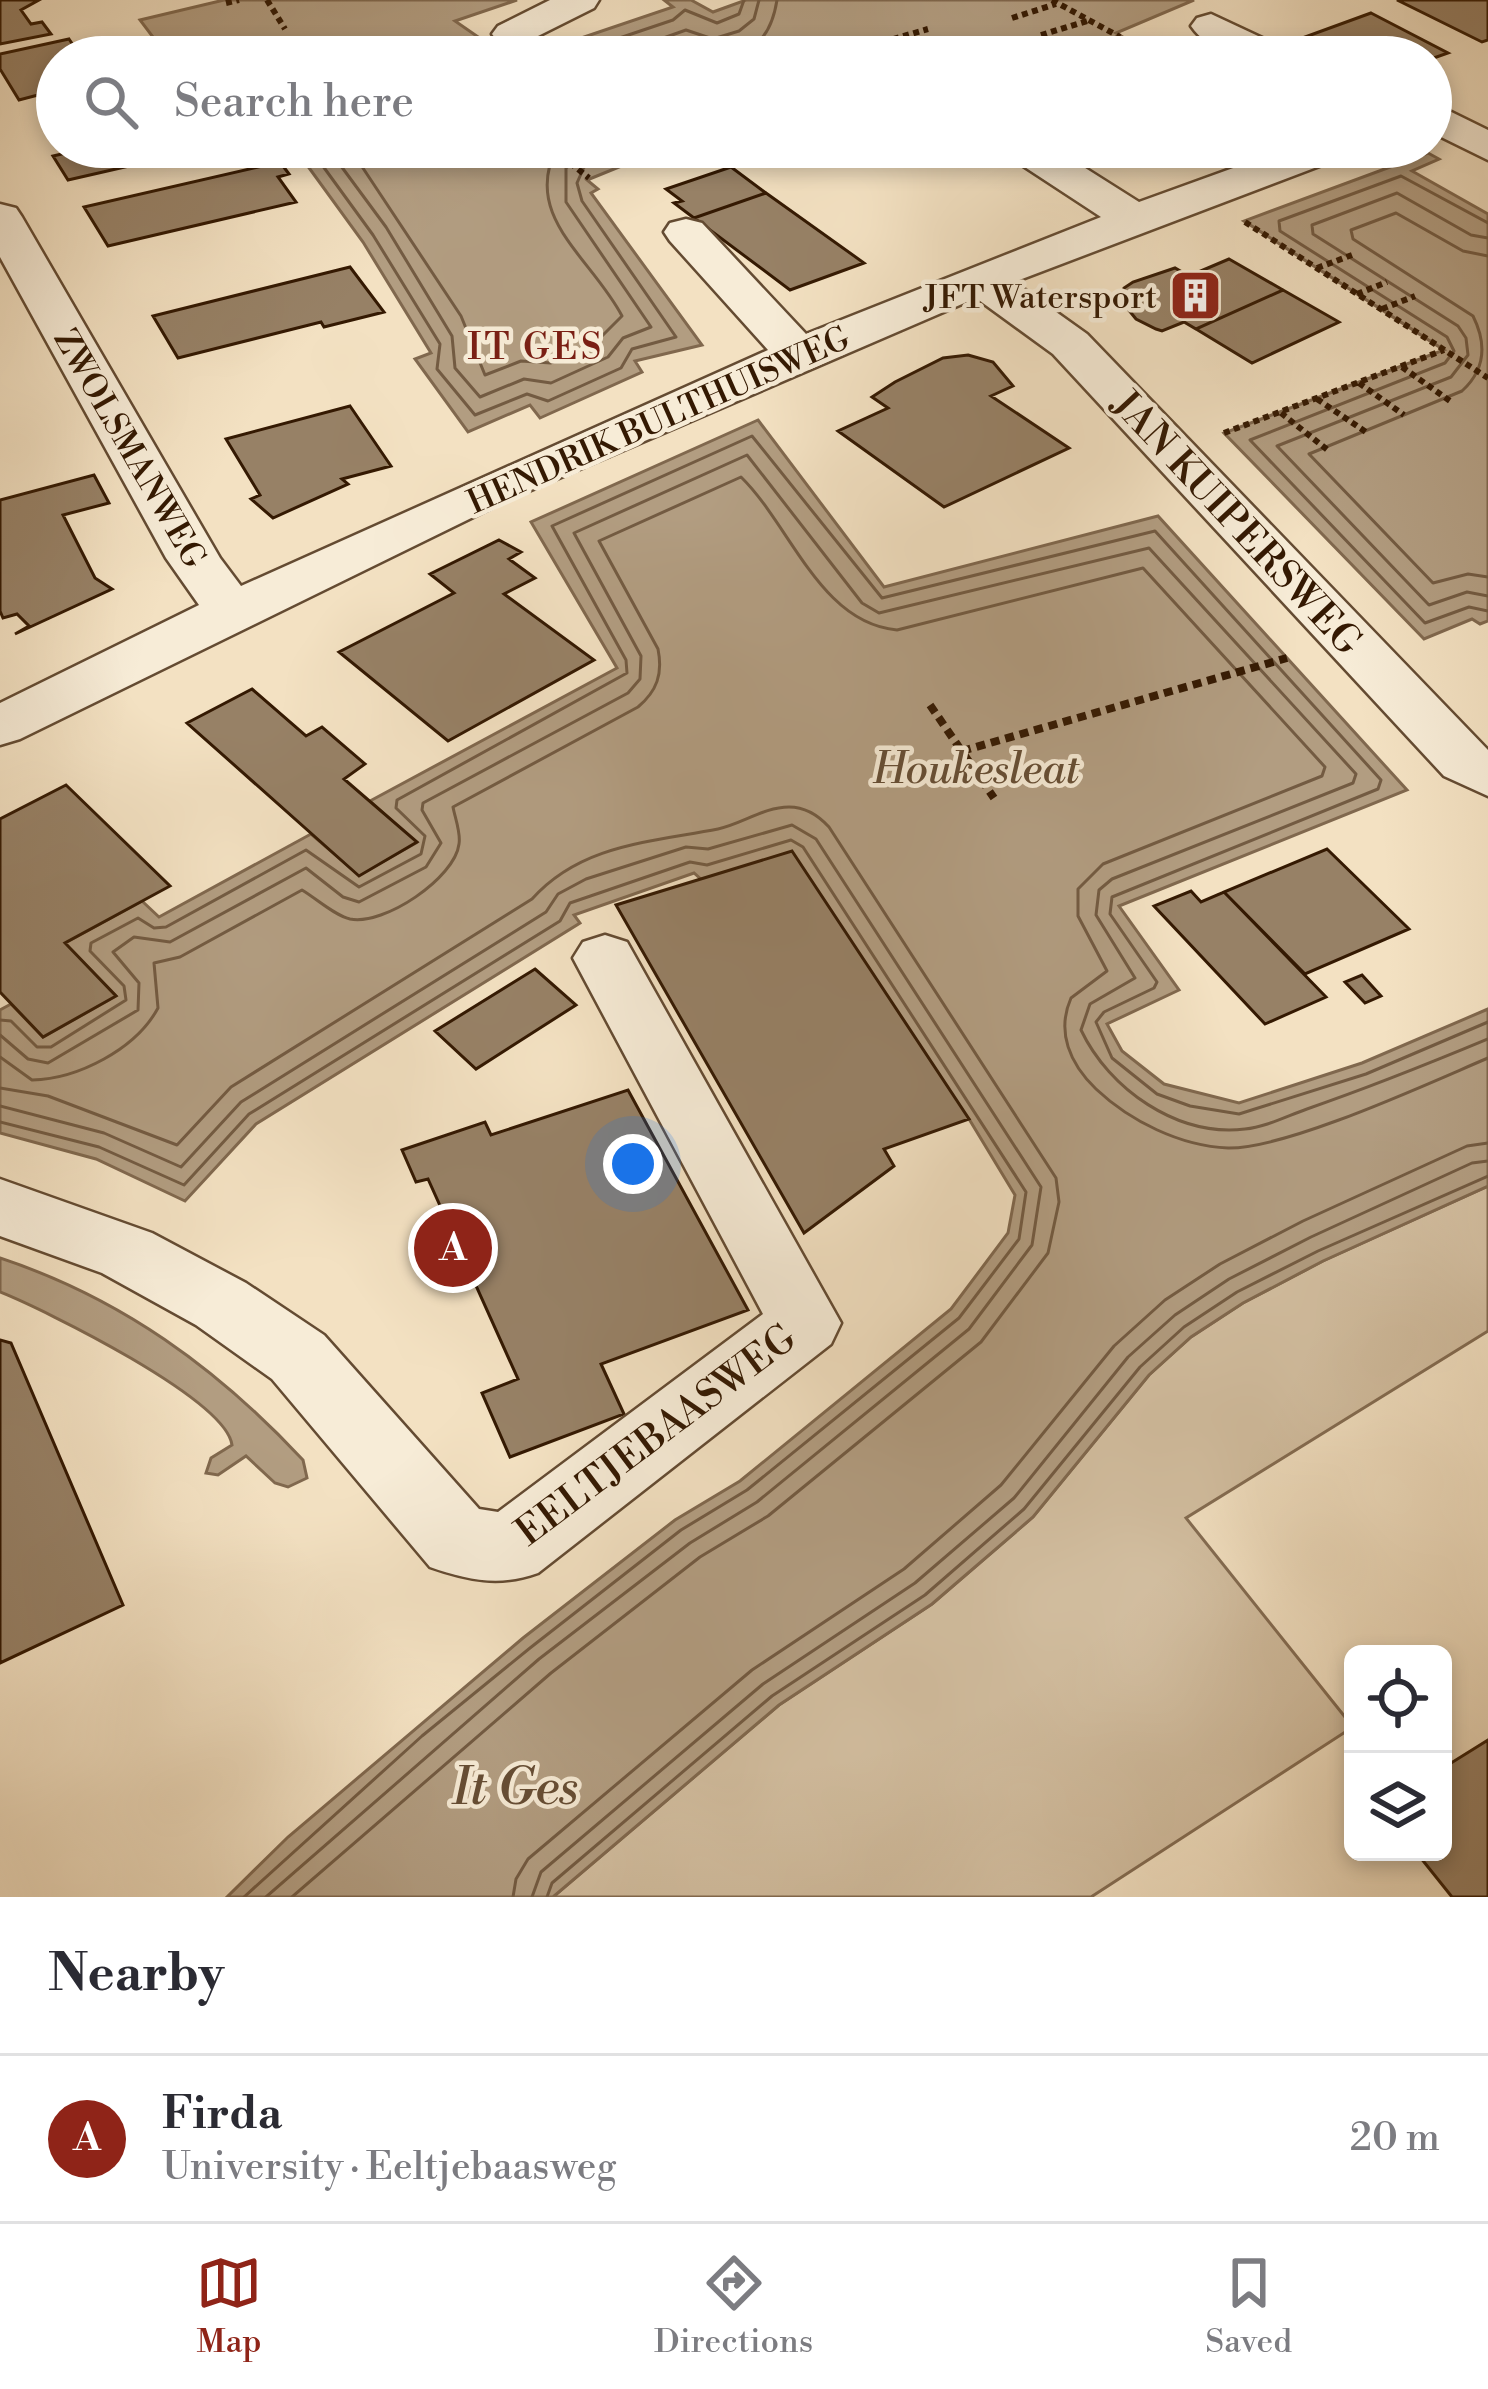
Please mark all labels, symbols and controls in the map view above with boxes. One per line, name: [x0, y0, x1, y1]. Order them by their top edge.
search box: [36, 36, 1452, 168]
icon: search: [78, 69, 144, 135]
text: Search here: [174, 74, 414, 131]
building icon: JFT Watersport: [1168, 268, 1224, 324]
place label: JFT Watersport: [923, 278, 1157, 319]
street label: HENDRIK BULTHUISWEG: [462, 318, 856, 524]
street label: ZWOLSMANWEG: [44, 322, 214, 576]
district label: IT GES: [468, 326, 604, 371]
street label: JAN KUIPERSWEG: [1099, 380, 1372, 666]
water label: Houkesleat: [872, 744, 1080, 797]
your location: [603, 1134, 663, 1194]
pin: A: [414, 1203, 492, 1293]
street label: EELTJEBAASWEG: [507, 1314, 807, 1557]
map controls: [1344, 1645, 1452, 1861]
button: locate: [1344, 1645, 1452, 1753]
button: layers: [1344, 1753, 1452, 1861]
water label: It Ges: [451, 1757, 578, 1821]
text: Nearby: [48, 1943, 224, 2007]
text: Firda: [162, 2086, 282, 2143]
text: A: [73, 2114, 101, 2163]
text: 20 m: [1350, 2114, 1440, 2163]
text: University · Eeltjebaasweg: [162, 2143, 617, 2192]
tab: Map: [196, 2250, 262, 2363]
tab: Directions: [654, 2250, 813, 2363]
tab: Saved: [1205, 2250, 1292, 2363]

